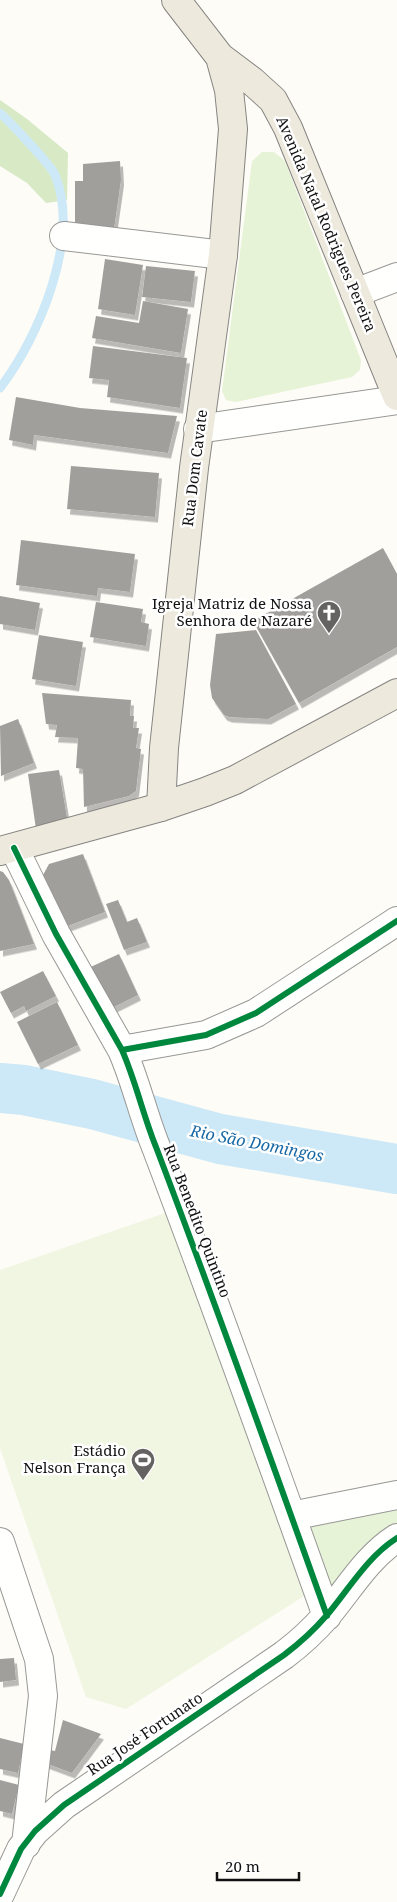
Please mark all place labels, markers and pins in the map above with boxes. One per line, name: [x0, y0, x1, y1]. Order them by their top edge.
place label: Igreja Matriz de Nossa Senhora de Nazaré: [152, 593, 312, 630]
church icon: Igreja Matriz de Nossa Senhora de Nazaré: [316, 600, 342, 634]
place label: Estádio Nelson França: [23, 1440, 126, 1477]
sports icon: Estádio Nelson França: [130, 1447, 156, 1481]

